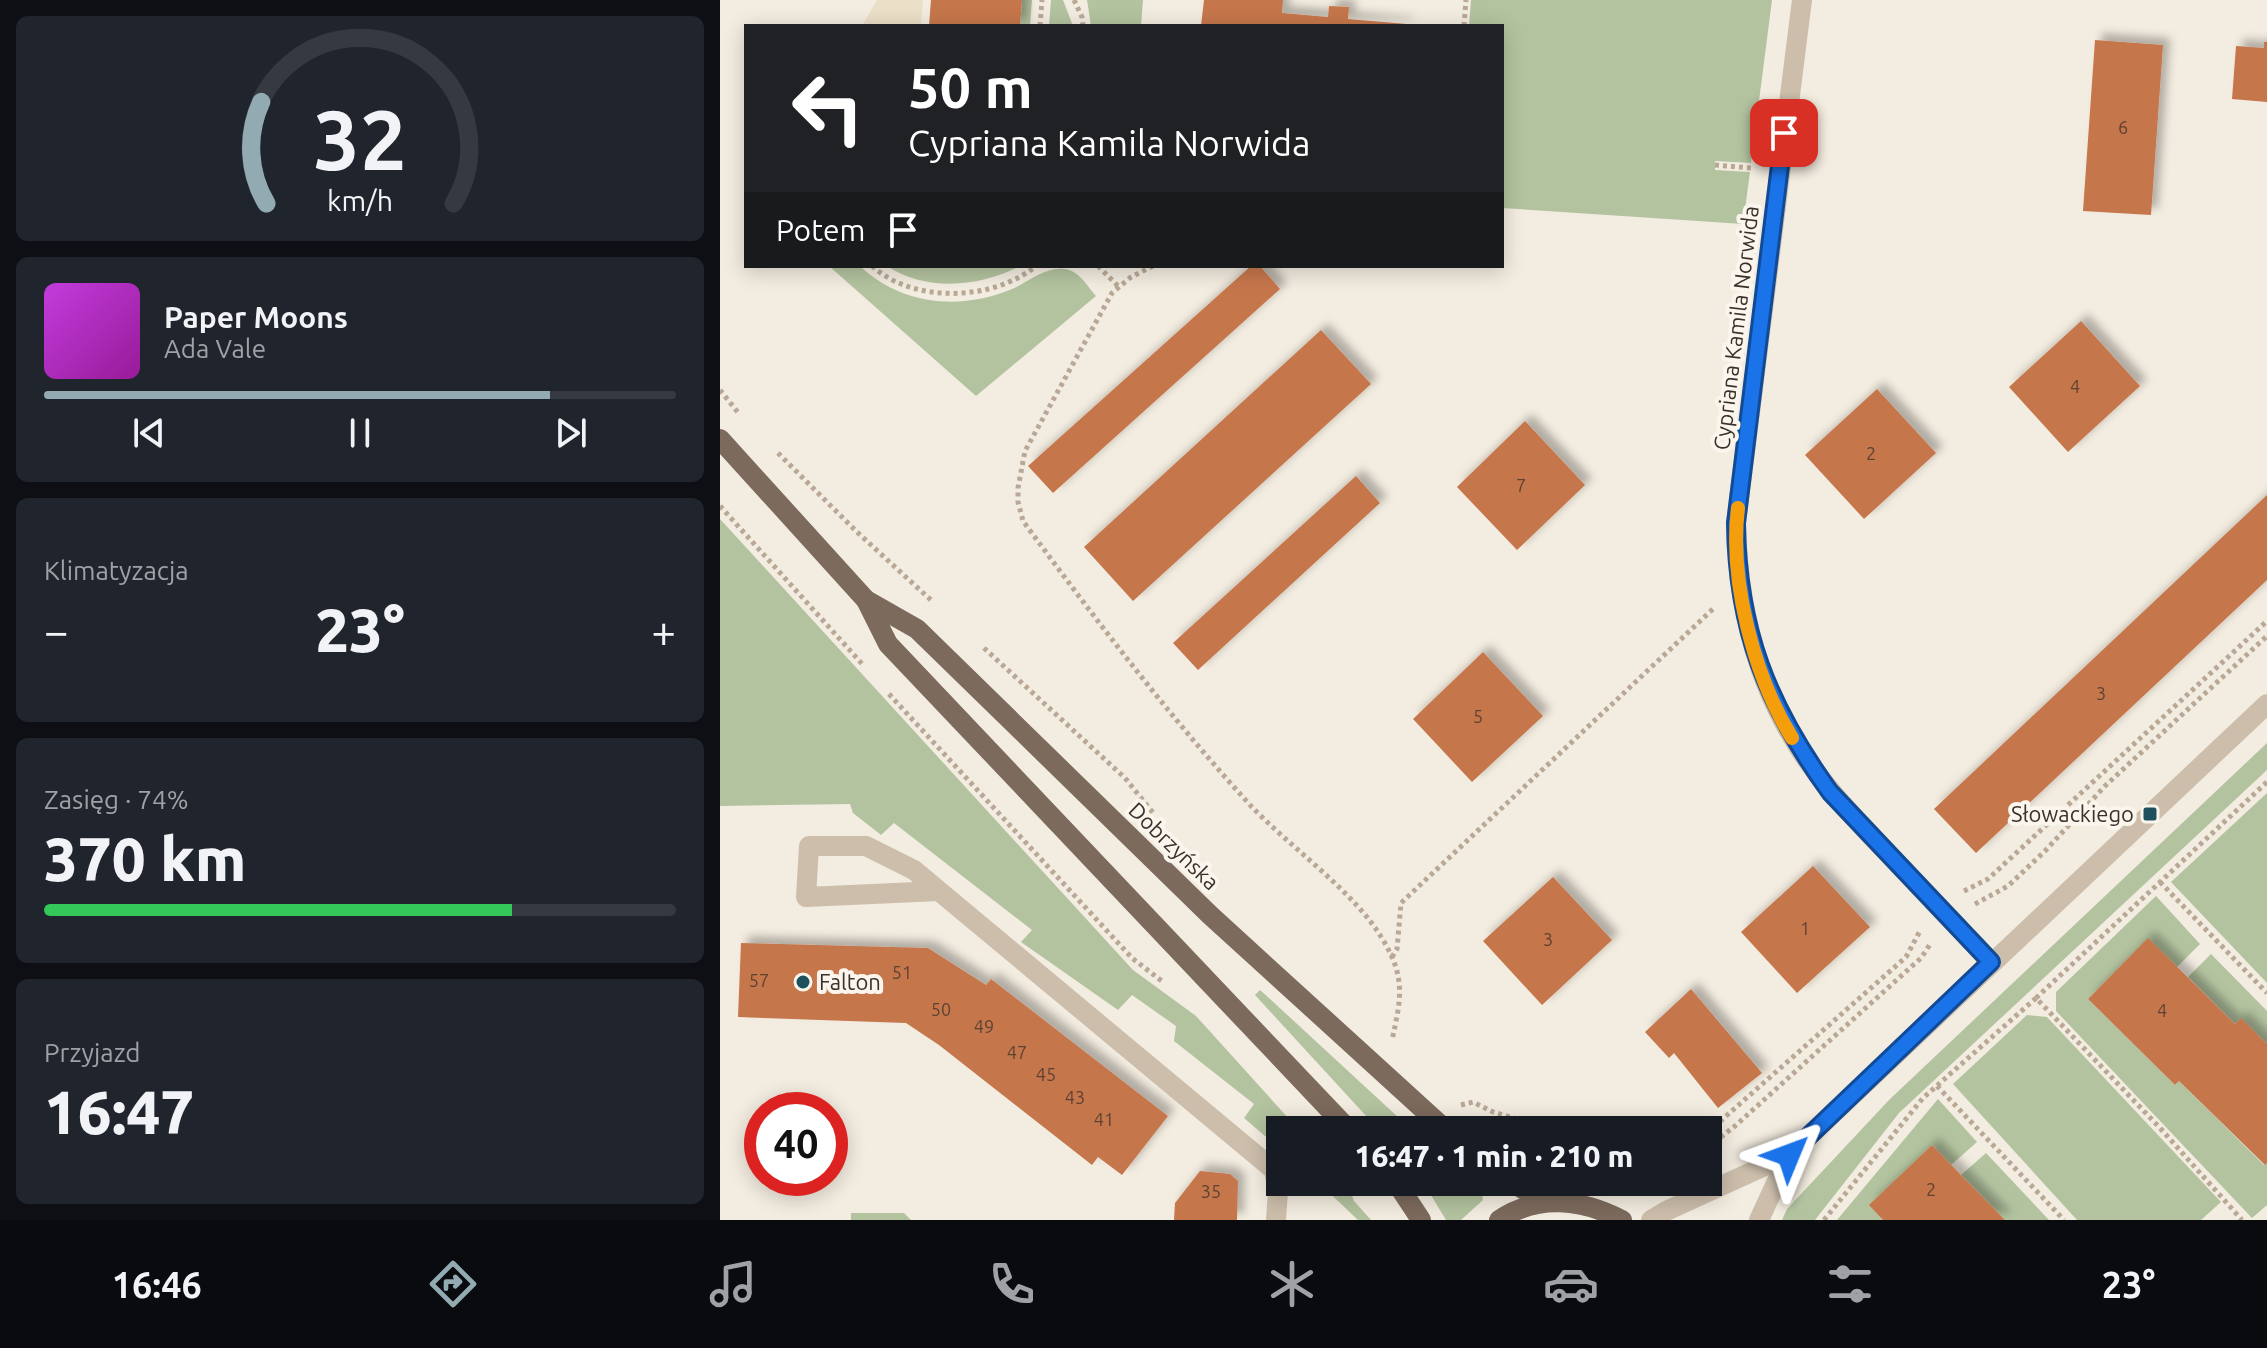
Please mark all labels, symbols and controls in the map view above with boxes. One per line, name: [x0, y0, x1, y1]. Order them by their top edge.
icon: left: [776, 56, 880, 160]
text: 50 m: [908, 56, 1033, 119]
text: 32: [313, 92, 407, 186]
pin: [1750, 99, 1818, 167]
icon: arrive: [1762, 111, 1806, 155]
house number: 6: [2118, 117, 2128, 137]
text: Cypriana Kamila Norwida: [908, 122, 1311, 163]
text: km/h: [327, 185, 393, 217]
street label: Cypriana Kamila Norwida: [1708, 204, 1763, 452]
icon: arrive: [881, 208, 925, 252]
text: Potem: [776, 213, 865, 247]
text: Paper Moons: [164, 300, 348, 334]
text: Ada Vale: [164, 334, 266, 363]
house number: 4: [2070, 376, 2080, 396]
icon: previous: [127, 411, 171, 455]
icon: pause: [338, 411, 382, 455]
icon: next: [549, 411, 593, 455]
house number: 2: [1866, 443, 1876, 463]
house number: 7: [1516, 475, 1526, 495]
text: Klimatyzacja: [44, 556, 189, 585]
text: 23°: [315, 596, 405, 663]
text: −: [44, 606, 69, 655]
text: +: [651, 606, 676, 655]
house number: 3: [2096, 683, 2106, 703]
house number: 5: [1473, 706, 1483, 726]
text: Zasięg · 74%: [44, 785, 189, 814]
street label: Dobrzyńska: [1124, 797, 1224, 895]
place label: Słowackiego: [2011, 801, 2134, 826]
marker: Słowackiego: [2141, 805, 2159, 823]
text: 370 km: [44, 825, 246, 892]
house number: 1: [1800, 918, 1810, 938]
house number: 3: [1543, 929, 1553, 949]
house number: 51: [892, 962, 912, 982]
place label: Falton: [819, 969, 881, 994]
house number: 57: [749, 970, 769, 990]
marker: Falton: [794, 973, 812, 991]
house number: 50: [931, 999, 951, 1019]
house number: 4: [2157, 1000, 2167, 1020]
house number: 49: [974, 1016, 994, 1036]
text: Przyjazd: [44, 1038, 141, 1067]
house number: 47: [1007, 1042, 1027, 1062]
house number: 45: [1036, 1064, 1056, 1084]
text: 16:47: [44, 1078, 194, 1145]
house number: 43: [1065, 1087, 1085, 1107]
speed limit sign: 40: [744, 1092, 848, 1196]
house number: 41: [1094, 1109, 1114, 1129]
position arrow: [1747, 1113, 1831, 1197]
text: 16:47 · 1 min · 210 m: [1355, 1139, 1633, 1173]
house number: 2: [1926, 1179, 1936, 1199]
house number: 35: [1201, 1181, 1221, 1201]
icon: directions: [425, 1256, 481, 1312]
icon: music: [705, 1256, 761, 1312]
icon: phone: [984, 1256, 1040, 1312]
icon: climate: [1264, 1256, 1320, 1312]
icon: car: [1543, 1256, 1599, 1312]
icon: filters: [1822, 1256, 1878, 1312]
text: 16:46: [112, 1264, 202, 1305]
text: 23°: [2102, 1264, 2155, 1305]

